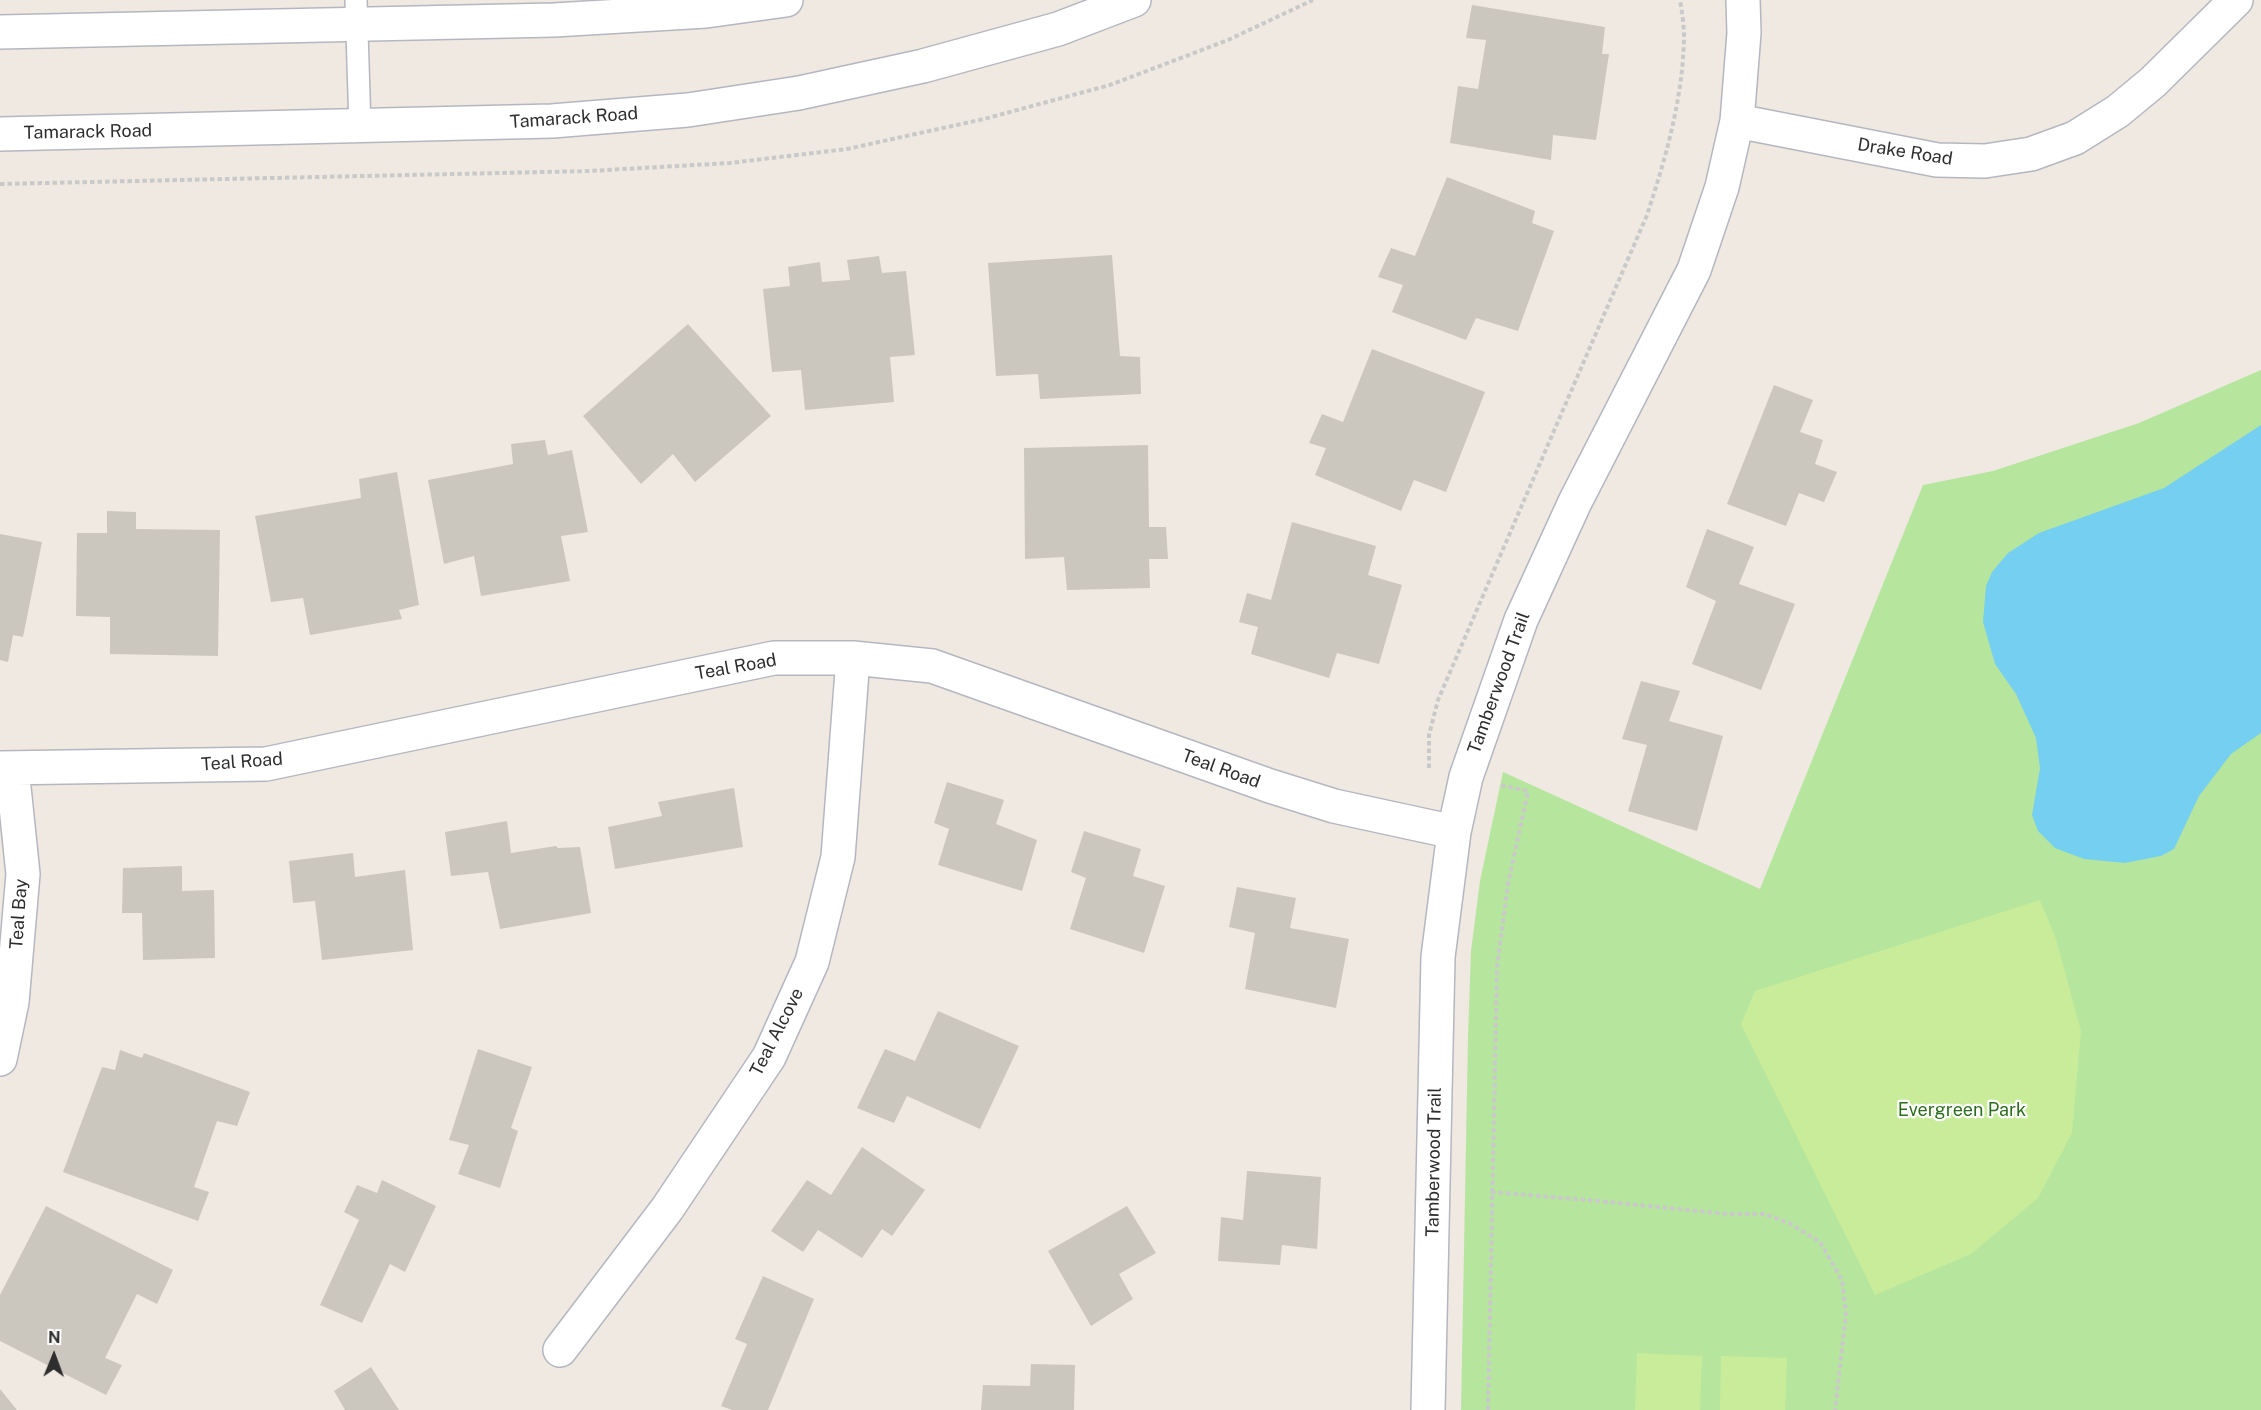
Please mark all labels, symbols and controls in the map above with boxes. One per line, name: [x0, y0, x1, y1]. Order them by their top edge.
street label: Tamarack Road: [509, 103, 639, 133]
street label: Tamarack Road: [24, 120, 152, 144]
street label: Drake Road: [1856, 134, 1954, 170]
street label: Tamberwood Trail: [1463, 609, 1535, 757]
street label: Teal Road: [694, 649, 778, 685]
street label: Teal Road: [1179, 745, 1263, 793]
street label: Teal Road: [200, 748, 284, 776]
street label: Teal Bay: [6, 878, 32, 950]
street label: Teal Alcove: [746, 984, 808, 1080]
street label: Tamberwood Trail: [1422, 1087, 1446, 1237]
park label: Evergreen Park: [1898, 1099, 2026, 1121]
north arrow: [24, 1326, 84, 1386]
text: N: [48, 1328, 61, 1347]

